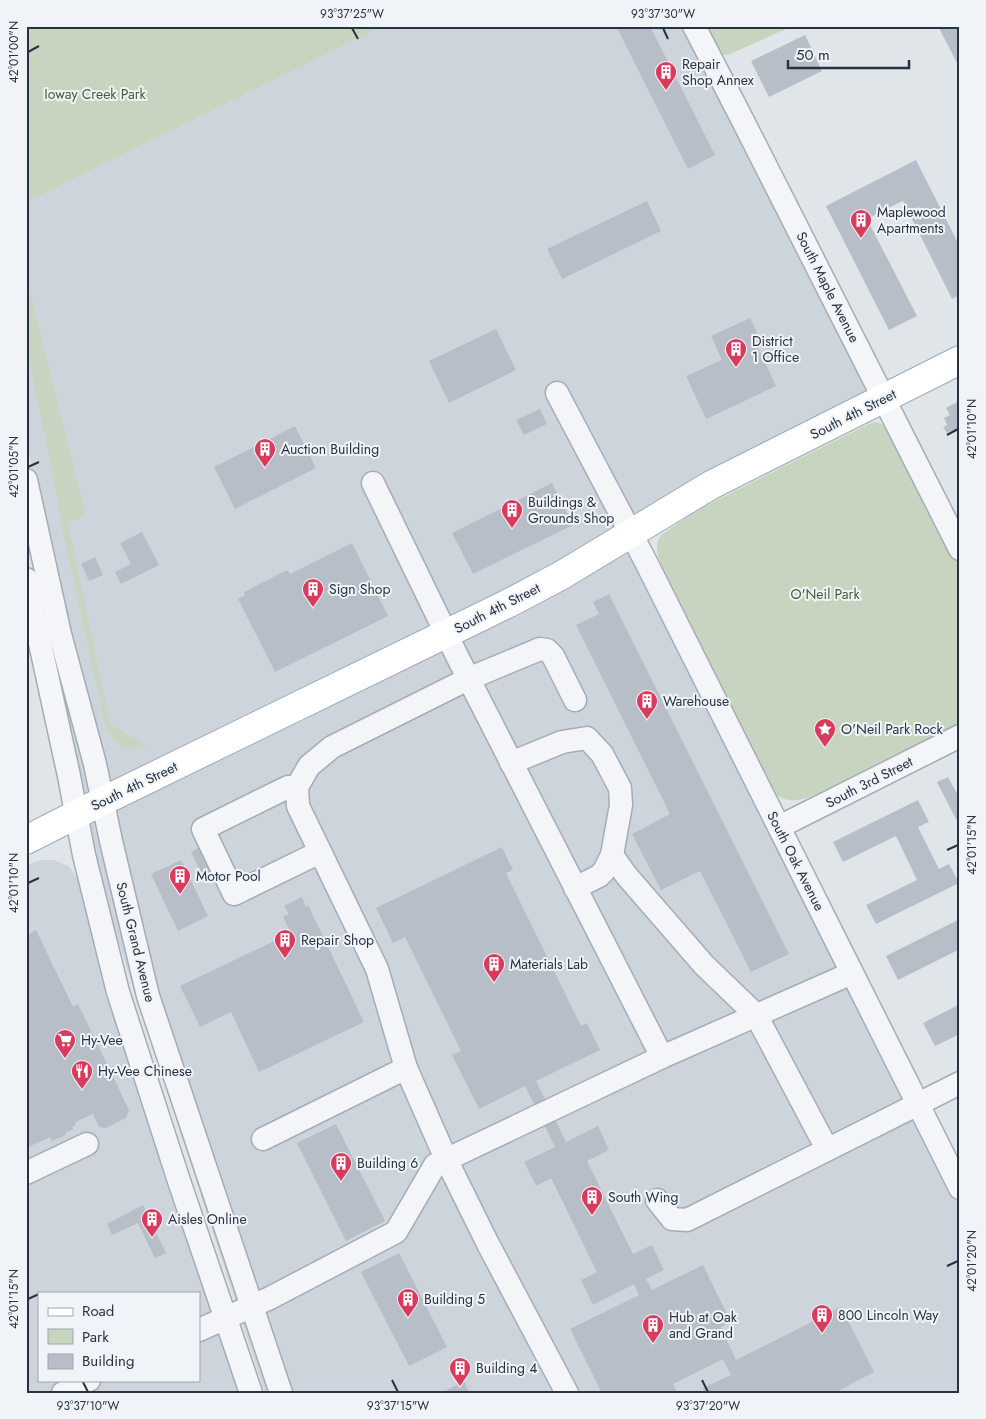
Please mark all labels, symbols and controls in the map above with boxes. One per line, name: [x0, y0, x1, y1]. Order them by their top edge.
text: 93°37'25"W: [320, 5, 384, 23]
text: 93°37'30"W: [631, 5, 695, 23]
text: 42°01'00"N: [5, 21, 23, 83]
scale bar: [788, 38, 910, 70]
text: 50 m: [796, 44, 830, 66]
place label: Repair Shop Annex: [682, 54, 754, 90]
building icon: Repair Shop Annex: [654, 60, 678, 91]
park label: Ioway Creek Park: [44, 84, 146, 104]
place label: Maplewood Apartments: [877, 202, 946, 238]
building icon: Maplewood Apartments: [849, 208, 873, 239]
street label: South Maple Avenue: [791, 228, 865, 346]
place label: District 1 Office: [752, 331, 799, 367]
building icon: District 1 Office: [724, 337, 748, 368]
street label: South 4th Street: [807, 383, 900, 444]
text: 42°01'10"N: [963, 399, 981, 459]
text: 42°01'05"N: [5, 436, 23, 498]
building icon: Auction Building: [253, 437, 277, 468]
place label: Auction Building: [281, 439, 379, 459]
place label: Buildings & Grounds Shop: [528, 492, 614, 528]
building icon: Buildings & Grounds Shop: [500, 498, 524, 529]
building icon: Sign Shop: [301, 577, 325, 608]
street label: South 4th Street: [451, 577, 544, 638]
place label: Sign Shop: [329, 579, 391, 599]
park label: O'Neil Park: [790, 584, 860, 604]
building icon: Warehouse: [635, 689, 659, 720]
place label: Warehouse: [663, 691, 729, 711]
place icon: O'Neil Park Rock: [813, 717, 837, 748]
place label: O'Neil Park Rock: [841, 719, 943, 739]
street label: South 3rd Street: [822, 751, 917, 813]
street label: South 4th Street: [87, 756, 181, 816]
street label: South Oak Avenue: [762, 808, 830, 914]
text: 42°01'15"N: [963, 815, 981, 875]
text: 42°01'10"N: [5, 853, 23, 913]
building icon: Motor Pool: [168, 864, 192, 895]
place label: Motor Pool: [196, 866, 261, 886]
street label: South Grand Avenue: [111, 880, 161, 1004]
building icon: Repair Shop: [273, 928, 297, 959]
place label: Repair Shop: [301, 930, 374, 950]
building icon: Materials Lab: [482, 952, 506, 983]
place label: Materials Lab: [510, 954, 588, 974]
supermarket icon: Hy-Vee: [53, 1028, 77, 1059]
place label: Hy-Vee: [81, 1030, 123, 1050]
restaurant icon: Hy-Vee Chinese: [70, 1059, 94, 1090]
place label: Hy-Vee Chinese: [98, 1061, 192, 1081]
building icon: Building 6: [329, 1151, 353, 1182]
place label: Building 6: [357, 1153, 418, 1173]
building icon: South Wing: [580, 1185, 604, 1216]
place label: South Wing: [608, 1187, 678, 1207]
building icon: Aisles Online: [140, 1207, 164, 1238]
place label: Aisles Online: [168, 1209, 247, 1229]
text: 42°01'20"N: [963, 1230, 981, 1292]
text: 42°01'15"N: [5, 1269, 23, 1329]
building icon: Building 5: [396, 1287, 420, 1318]
place label: Building 5: [424, 1289, 485, 1309]
legend: [38, 1292, 200, 1382]
text: Road: [82, 1300, 114, 1322]
building icon: 800 Lincoln Way: [810, 1303, 834, 1334]
place label: 800 Lincoln Way: [838, 1305, 939, 1325]
place label: Hub at Oak and Grand: [669, 1307, 738, 1343]
building icon: Hub at Oak and Grand: [641, 1313, 665, 1344]
text: Park: [82, 1326, 109, 1348]
text: Building: [82, 1350, 134, 1372]
building icon: Building 4: [448, 1356, 472, 1387]
place label: Building 4: [476, 1358, 537, 1378]
text: 93°37'10"W: [57, 1397, 120, 1415]
text: 93°37'15"W: [367, 1397, 429, 1415]
text: 93°37'20"W: [676, 1397, 740, 1415]

